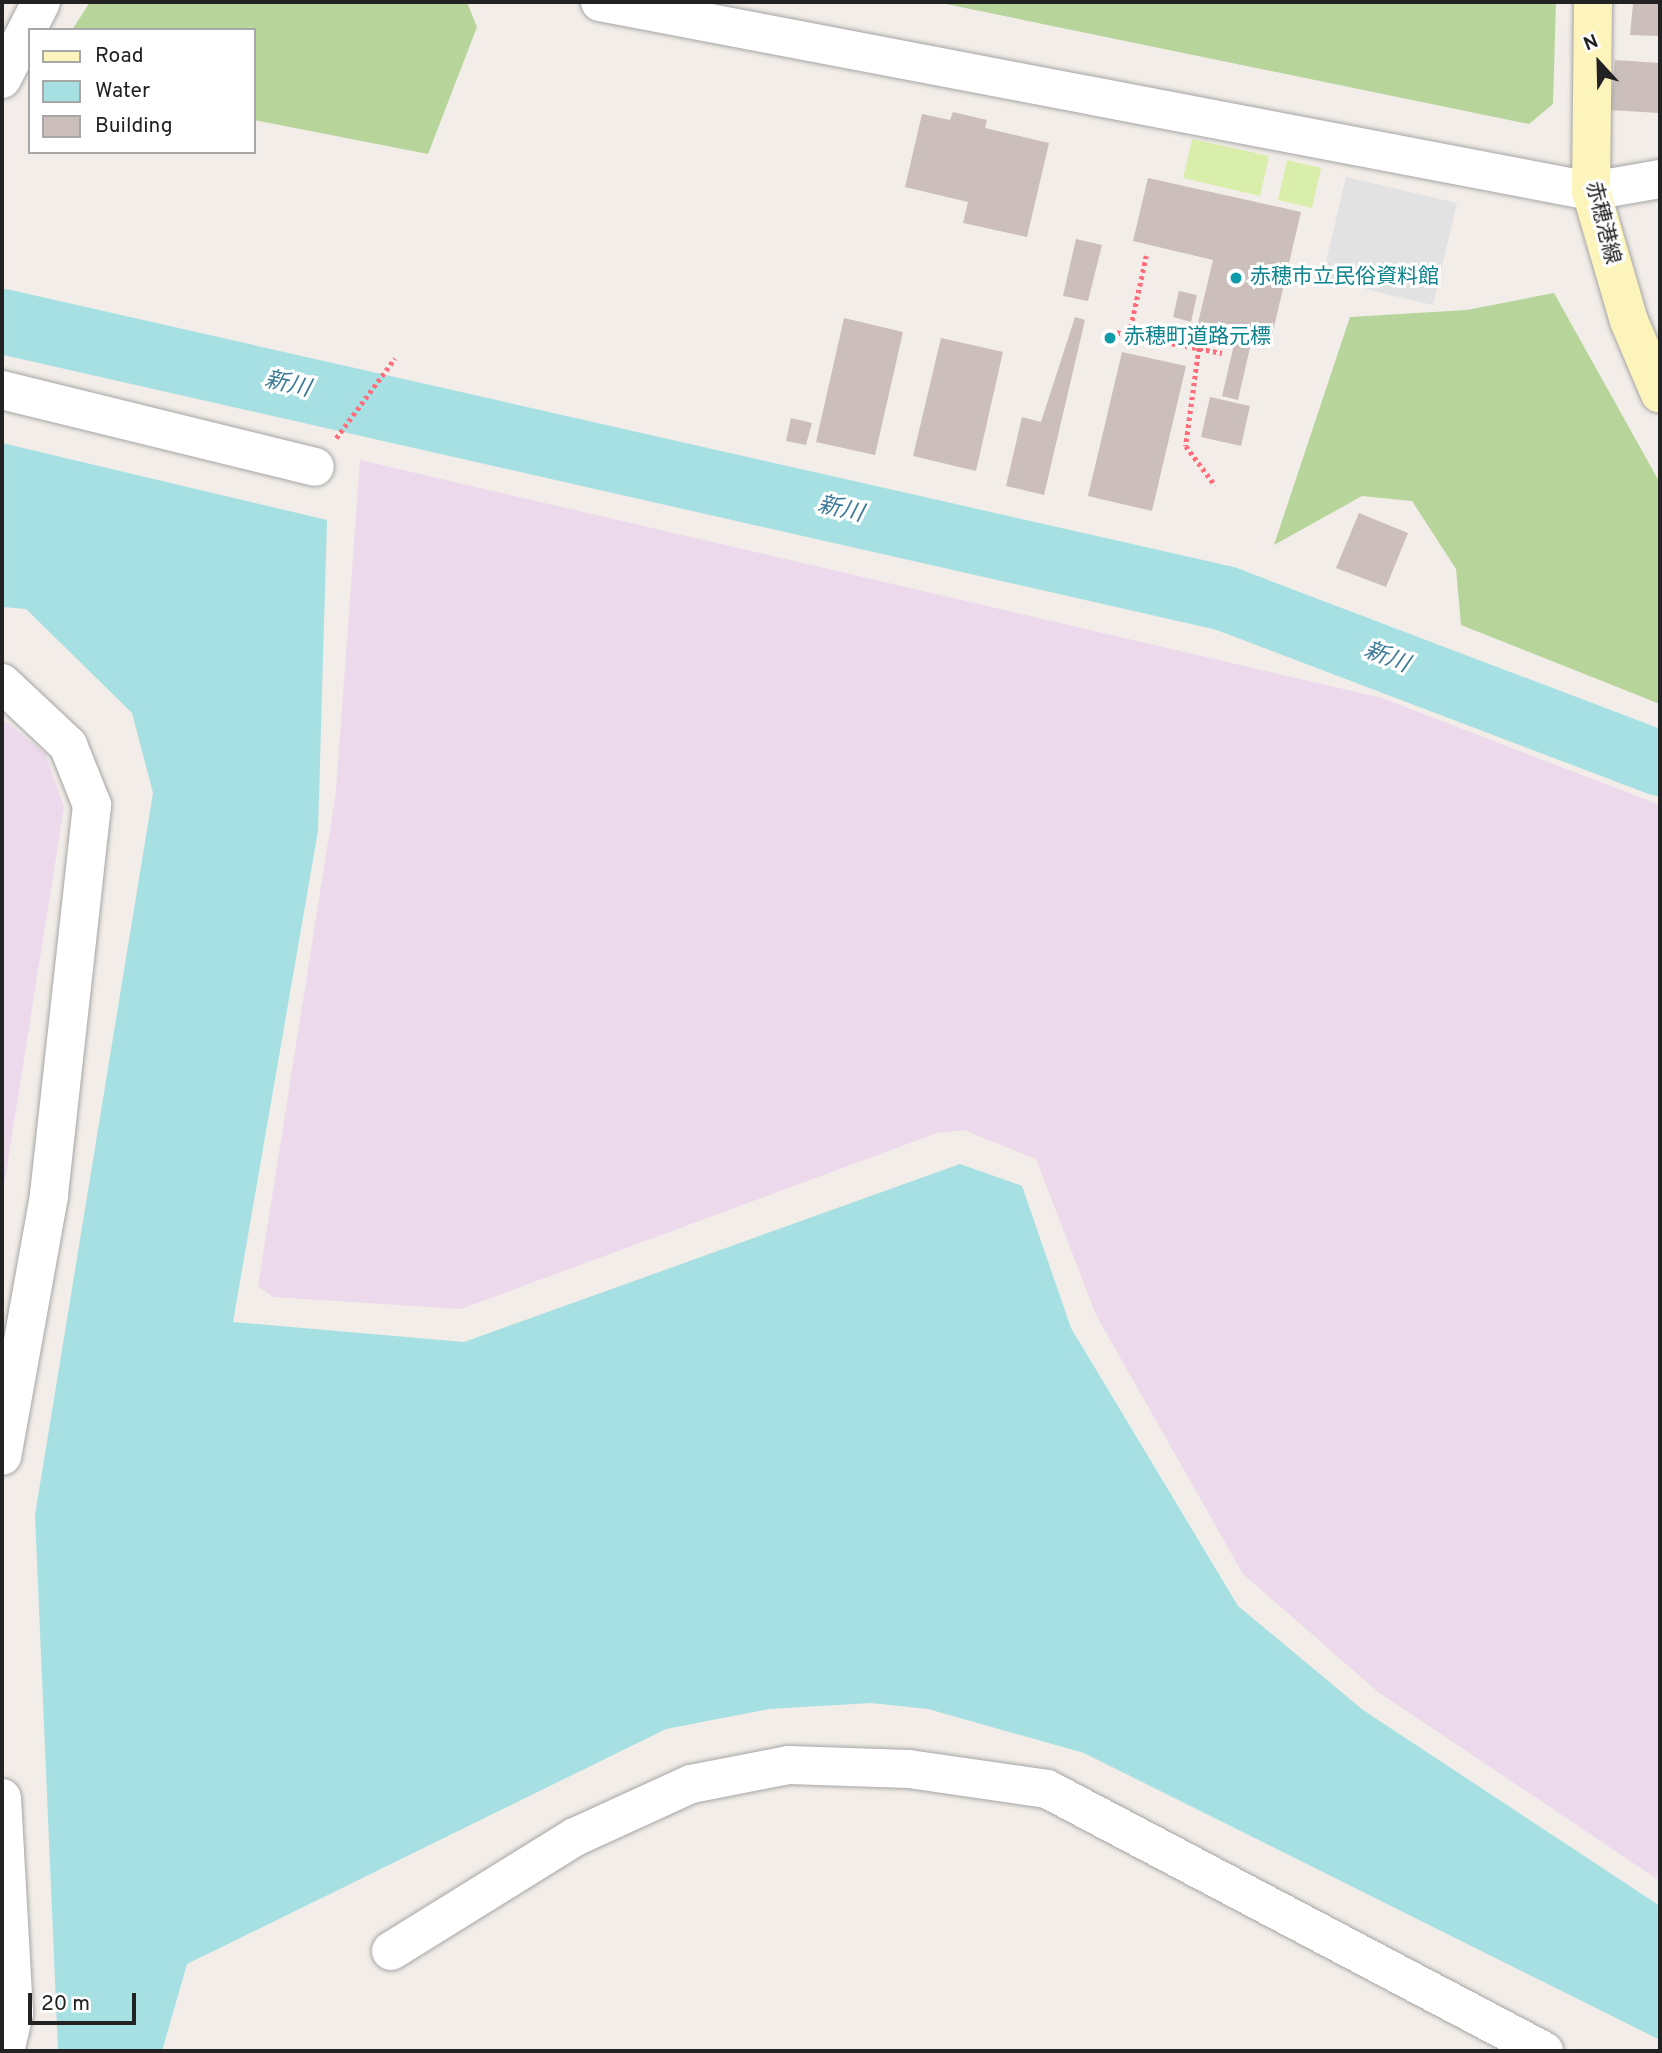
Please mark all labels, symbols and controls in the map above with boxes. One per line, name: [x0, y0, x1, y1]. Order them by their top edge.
legend: [28, 28, 256, 154]
north arrow: [1564, 28, 1634, 98]
text: N: [1580, 30, 1602, 57]
text: Road: [95, 43, 144, 70]
text: Water: [95, 78, 150, 105]
text: Building: [95, 113, 173, 140]
street label: 赤穂港線: [1580, 179, 1624, 267]
place label: 赤穂市立民俗資料館: [1250, 265, 1439, 291]
marker: 赤穂市立民俗資料館: [1228, 270, 1244, 286]
place label: 赤穂町道路元標: [1124, 325, 1271, 351]
marker: 赤穂町道路元標: [1102, 330, 1118, 346]
water label: 新川: [261, 367, 313, 405]
water label: 新川: [814, 492, 866, 530]
water label: 新川: [1360, 638, 1412, 680]
scale bar: [32, 1980, 140, 2024]
text: 20 m: [41, 1991, 90, 2018]

